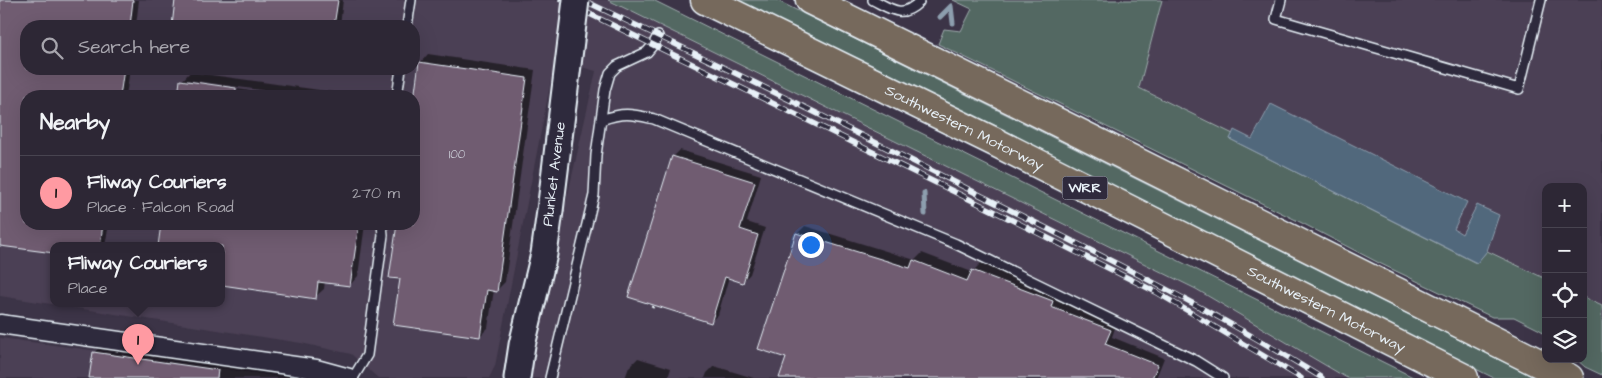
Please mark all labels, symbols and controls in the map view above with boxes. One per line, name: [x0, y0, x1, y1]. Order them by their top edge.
search box: [20, 20, 420, 75]
icon: search: [38, 34, 66, 62]
text: Search here: [78, 34, 190, 61]
street label: Southwestern Motorway: [881, 79, 1047, 176]
text: Nearby: [40, 108, 110, 137]
street label: Plunket Avenue: [537, 121, 571, 227]
house number: 100: [449, 146, 466, 163]
text: Fliway Couriers: [87, 169, 227, 196]
road number: WRR: [1062, 177, 1108, 200]
text: 1: [55, 182, 57, 204]
text: 270 m: [352, 182, 400, 204]
map controls: [1542, 183, 1587, 363]
button: +: [1542, 183, 1587, 228]
text: Place · Falcon Road: [87, 196, 234, 218]
button: −: [1542, 228, 1587, 273]
your location: [798, 232, 824, 258]
popup: [50, 242, 225, 307]
text: Fliway Couriers: [68, 250, 207, 277]
street label: Southwestern Motorway: [1244, 260, 1409, 358]
button: locate: [1542, 273, 1587, 318]
text: Place: [68, 277, 107, 299]
button: layers: [1542, 318, 1587, 363]
pin: 1: [122, 324, 154, 365]

